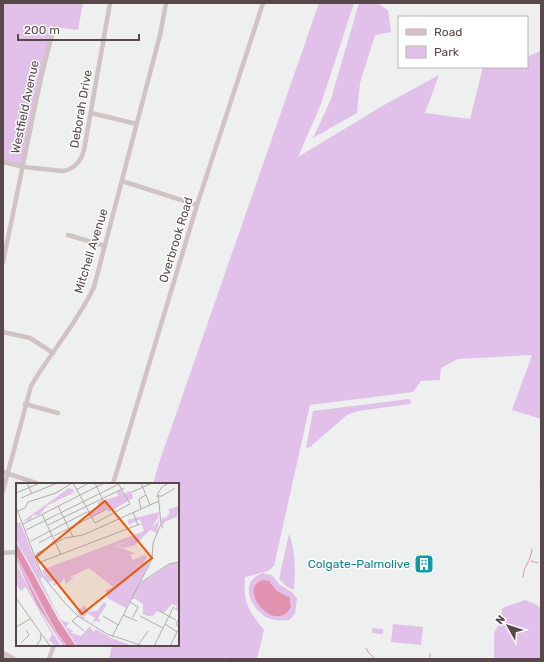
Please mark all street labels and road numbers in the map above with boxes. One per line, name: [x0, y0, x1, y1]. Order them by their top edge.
street label: Westfield Avenue: [8, 59, 42, 155]
street label: Deborah Drive: [67, 69, 95, 149]
street label: Overbrook Road: [156, 196, 196, 284]
street label: Mitchell Avenue: [71, 206, 111, 295]

